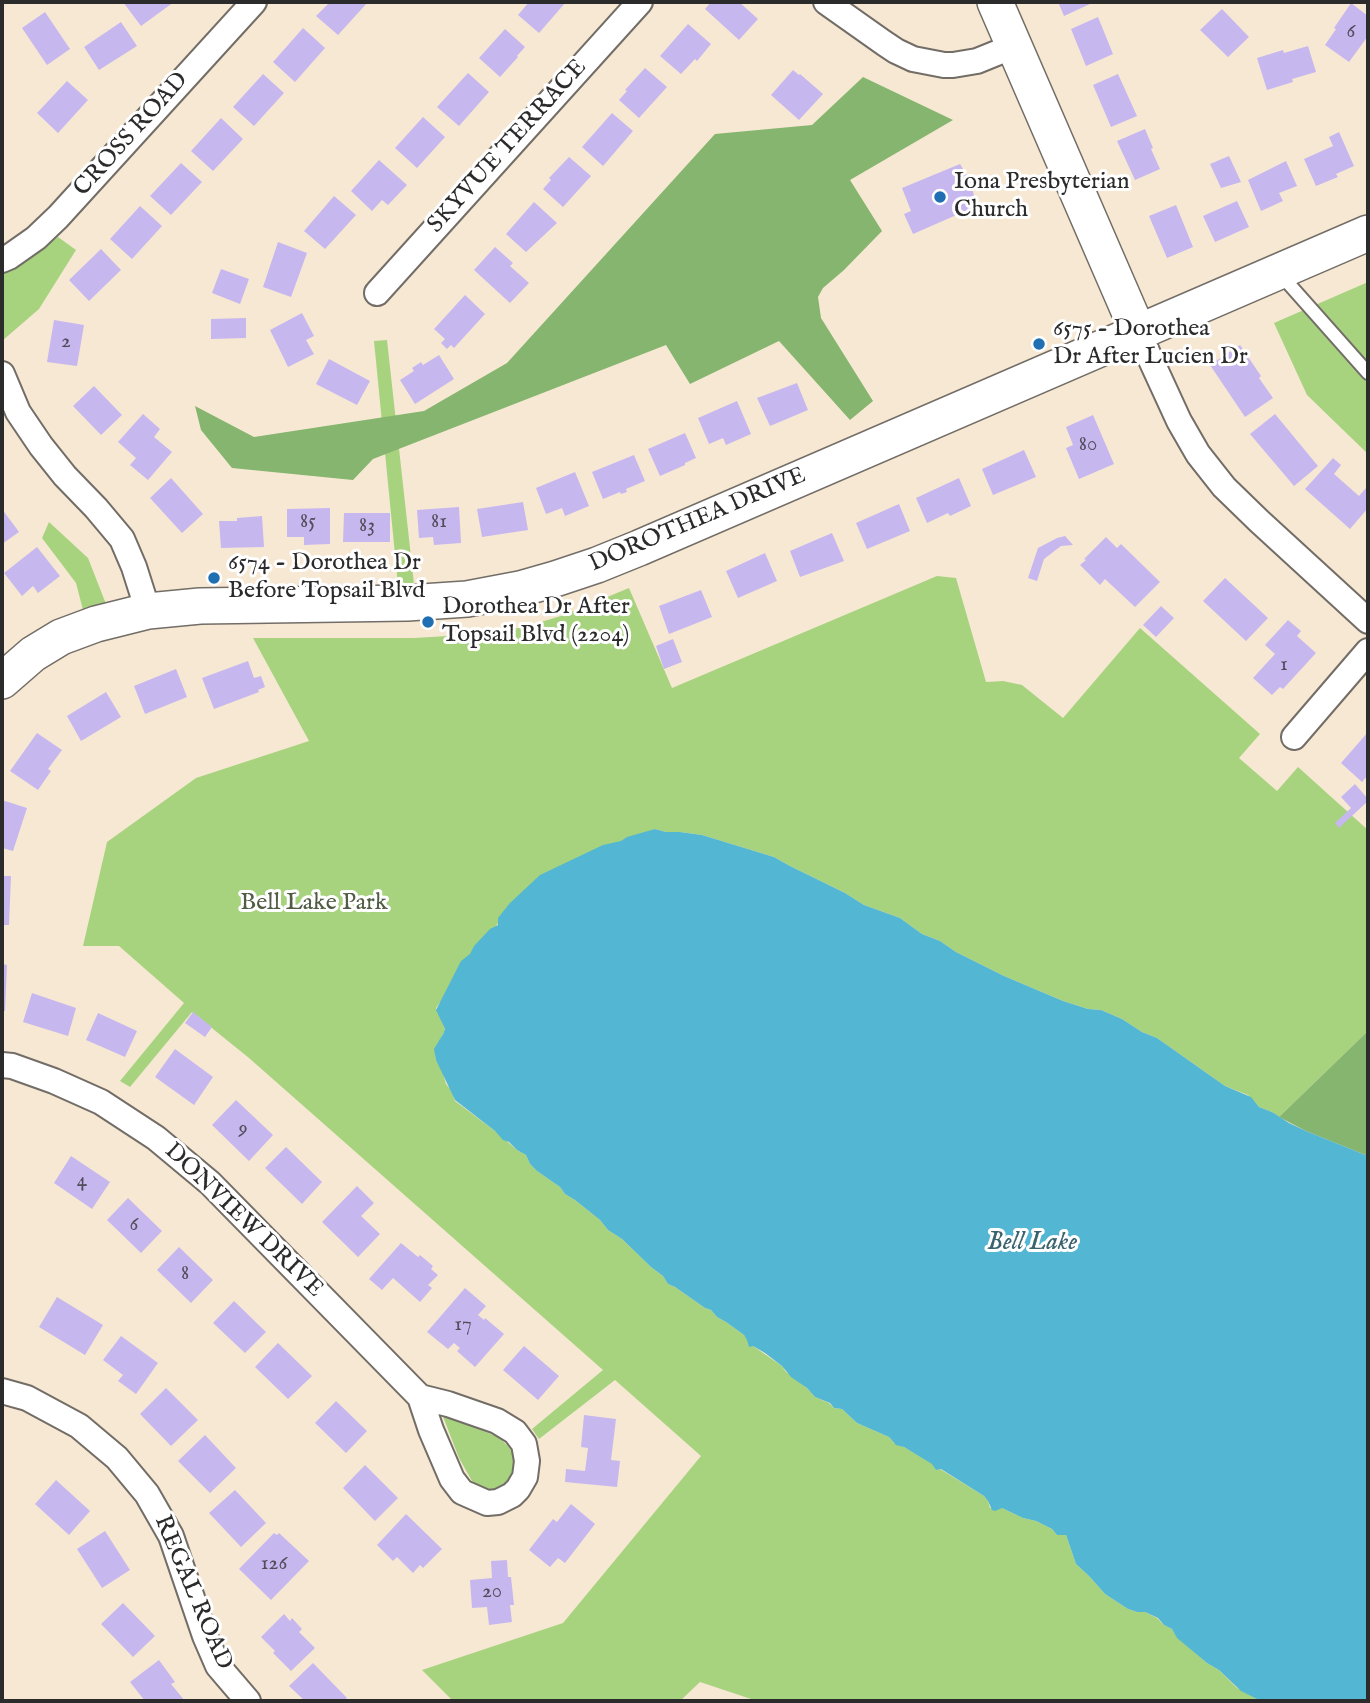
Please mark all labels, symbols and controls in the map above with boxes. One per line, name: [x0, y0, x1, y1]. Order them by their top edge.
house number: 6: [1347, 20, 1355, 46]
street label: SKYVUE TERRACE: [422, 54, 594, 240]
street label: CROSS ROAD: [69, 67, 195, 203]
place label: Iona Presbyterian Church: [954, 169, 1129, 225]
marker: Iona Presbyterian Church: [932, 189, 948, 205]
place label: 6575 - Dorothea Dr After Lucien Dr: [1053, 316, 1248, 372]
house number: 2: [61, 330, 71, 356]
marker: 6575 - Dorothea Dr After Lucien Dr: [1031, 336, 1047, 352]
house number: 80: [1079, 433, 1097, 459]
street label: DOROTHEA DRIVE: [585, 462, 811, 580]
house number: 85: [300, 510, 316, 536]
house number: 81: [431, 510, 447, 536]
house number: 83: [359, 514, 375, 540]
place label: 6574 - Dorothea Dr Before Topsail Blvd: [228, 550, 425, 606]
marker: 6574 - Dorothea Dr Before Topsail Blvd: [206, 570, 222, 586]
place label: Dorothea Dr After Topsail Blvd (2204): [442, 594, 630, 650]
marker: Dorothea Dr After Topsail Blvd (2204): [420, 614, 436, 630]
house number: 1: [1280, 653, 1288, 679]
park label: Bell Lake Park: [240, 890, 388, 918]
house number: 9: [238, 1117, 248, 1143]
street label: DONVIEW DRIVE: [158, 1138, 328, 1304]
house number: 4: [77, 1169, 87, 1195]
house number: 6: [130, 1213, 138, 1239]
water label: Bell Lake: [987, 1228, 1077, 1260]
house number: 8: [181, 1262, 189, 1288]
house number: 17: [454, 1313, 472, 1339]
street label: REGAL ROAD: [147, 1512, 237, 1674]
house number: 126: [261, 1552, 287, 1578]
house number: 20: [482, 1580, 502, 1606]

